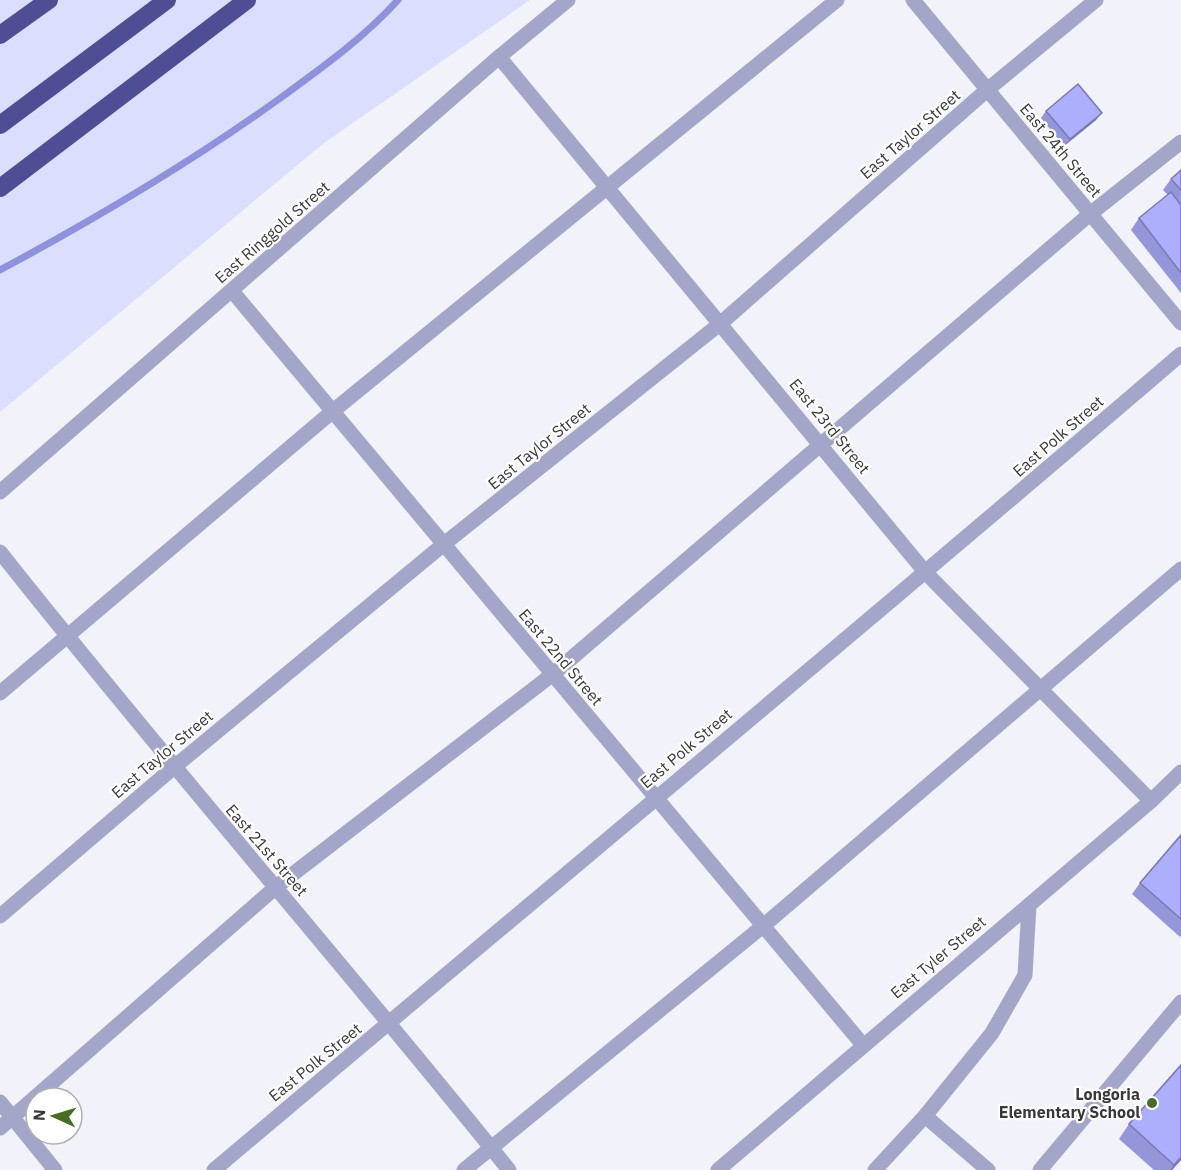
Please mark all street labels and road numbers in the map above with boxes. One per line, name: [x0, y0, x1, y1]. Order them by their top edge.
street label: East Taylor Street: [856, 85, 964, 183]
street label: East 24th Street: [1016, 99, 1106, 201]
street label: East Ringgold Street: [211, 177, 333, 287]
street label: East 23rd Street: [785, 374, 875, 478]
street label: East Polk Street: [1009, 391, 1107, 481]
street label: East Taylor Street: [484, 398, 594, 494]
street label: East 22nd Street: [515, 605, 607, 709]
street label: East Polk Street: [636, 704, 736, 792]
street label: East Taylor Street: [107, 706, 217, 802]
street label: East 21st Street: [222, 800, 312, 900]
street label: East Tyler Street: [886, 911, 990, 1003]
street label: East Polk Street: [265, 1018, 365, 1106]

